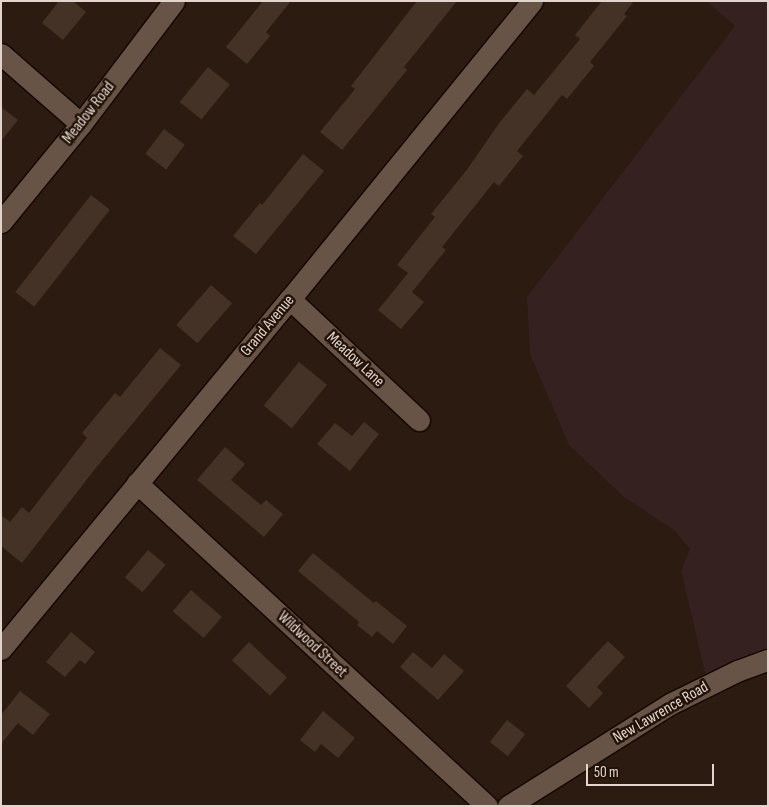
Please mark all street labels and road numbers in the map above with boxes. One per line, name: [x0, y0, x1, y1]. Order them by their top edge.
street label: Meadow Road: [59, 78, 119, 148]
street label: Grand Avenue: [237, 292, 299, 360]
street label: Meadow Lane: [322, 328, 388, 392]
street label: Wildwood Street: [273, 608, 351, 682]
street label: New Lawrence Road: [610, 678, 712, 748]

